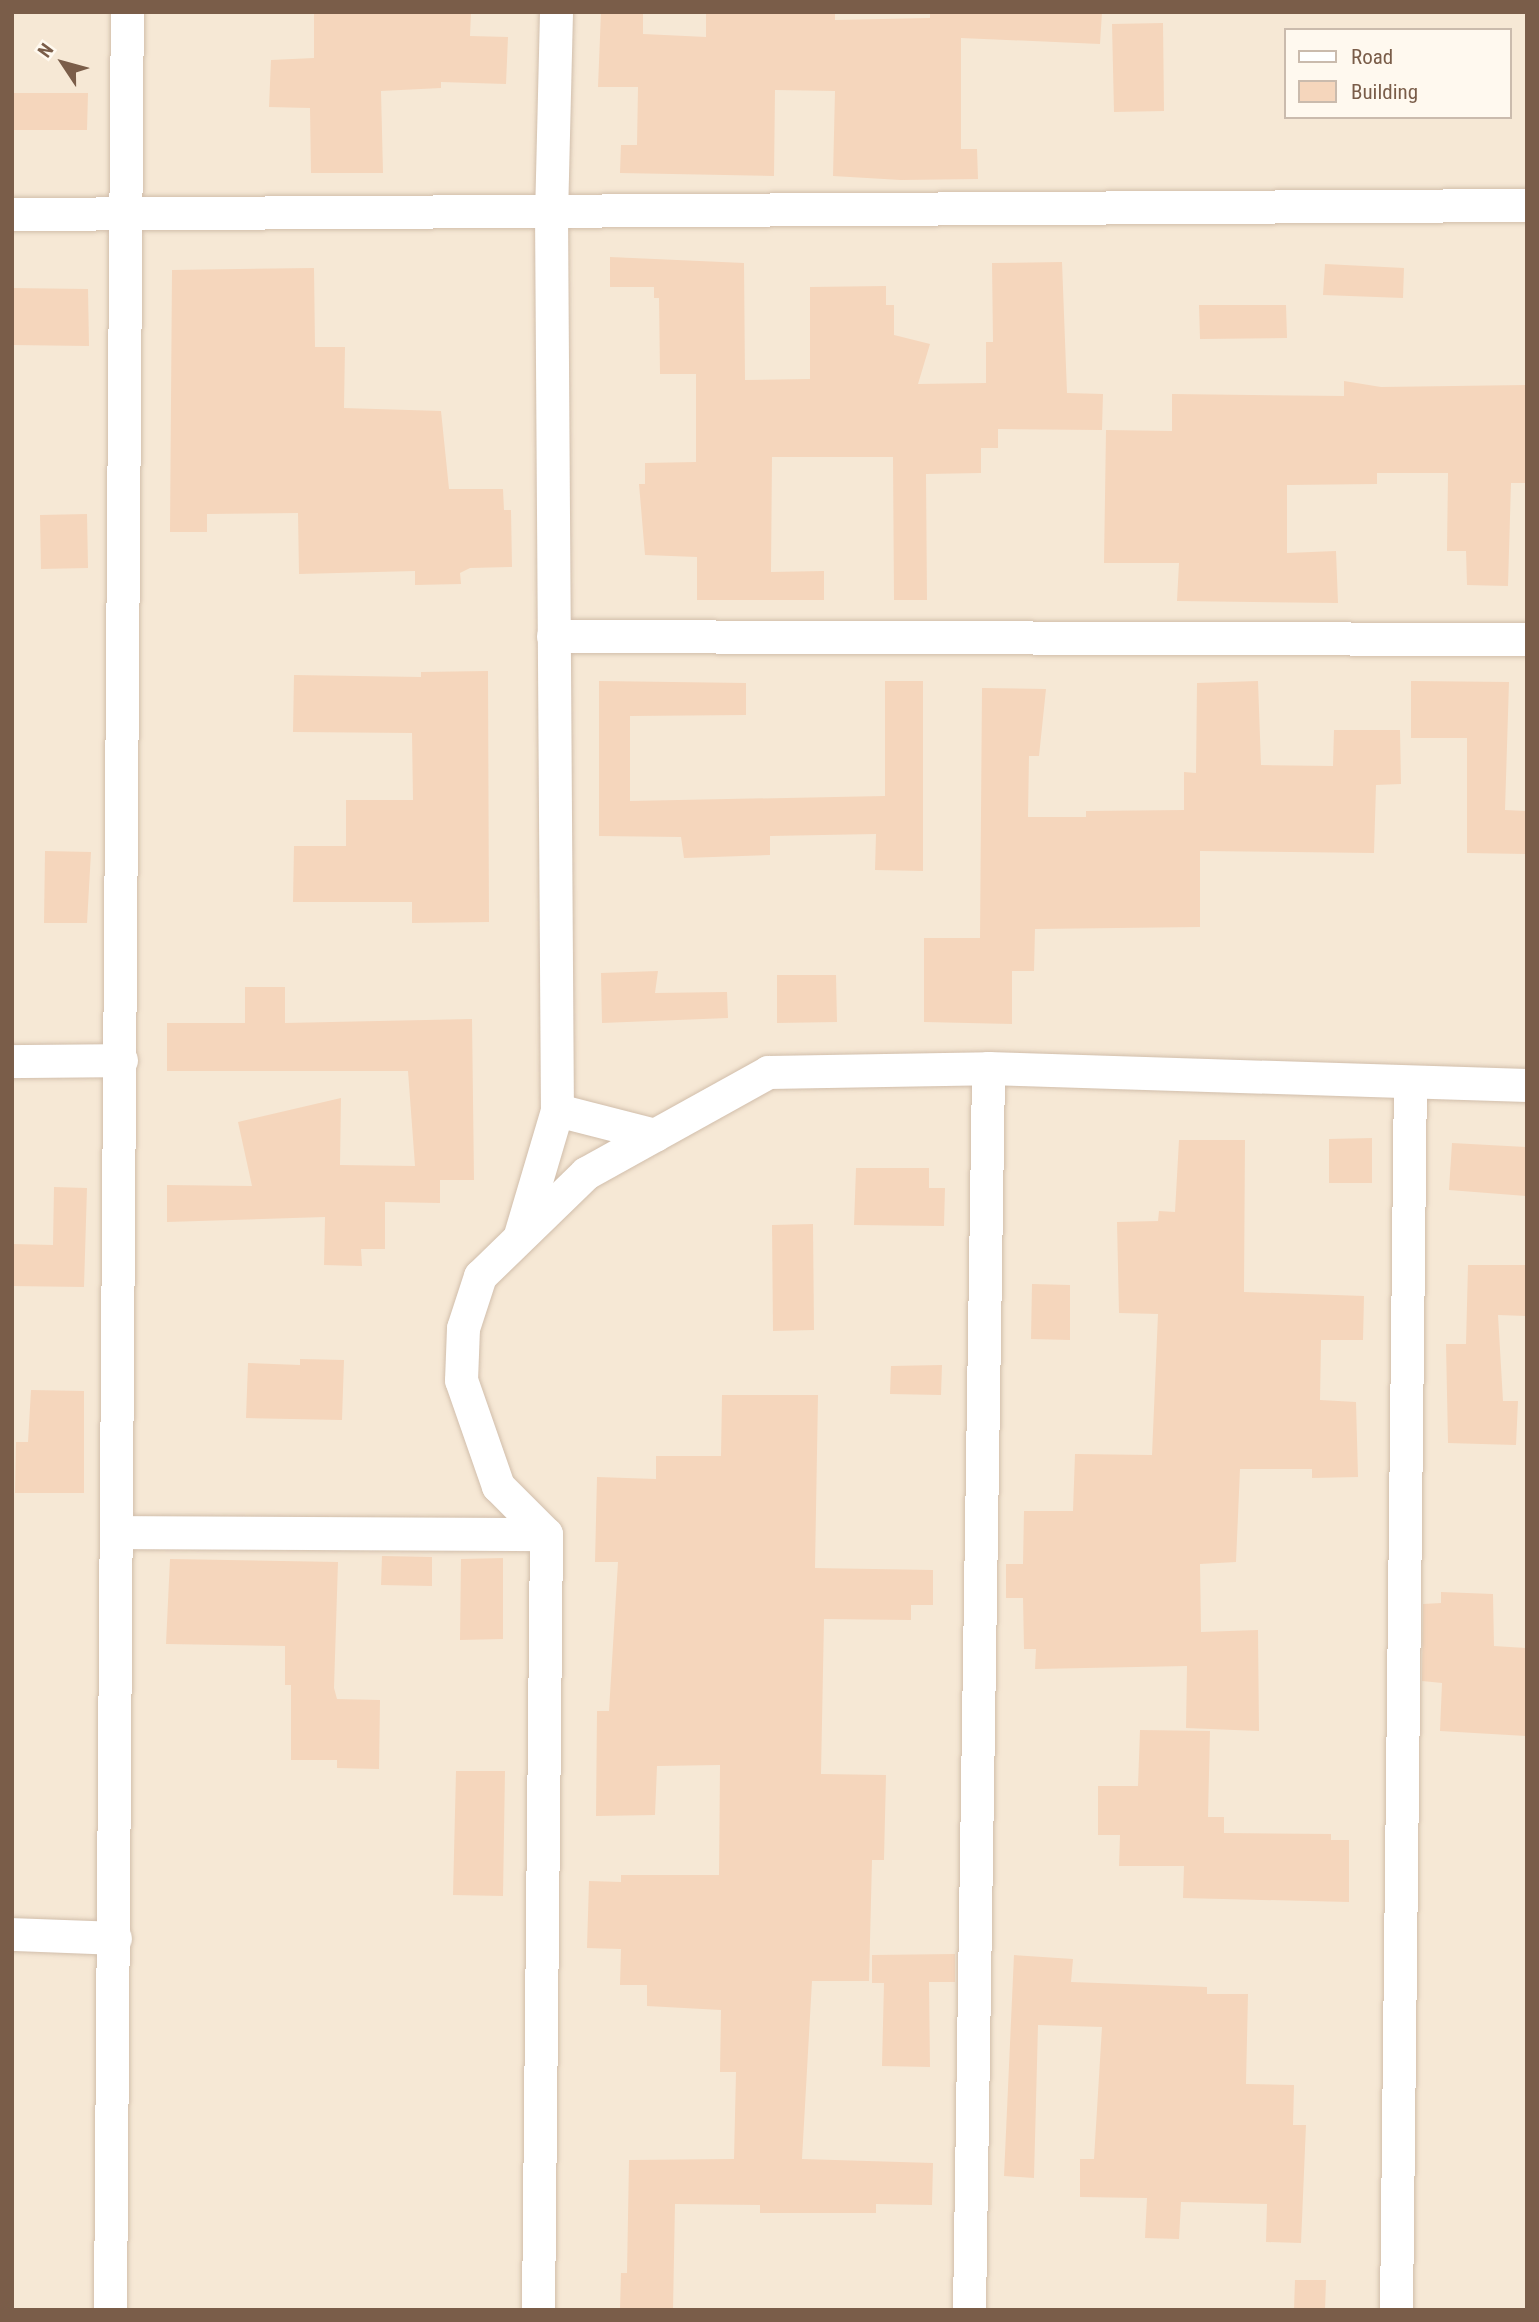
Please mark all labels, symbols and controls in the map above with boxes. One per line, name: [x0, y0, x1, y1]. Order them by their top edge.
north arrow: [28, 28, 98, 98]
legend: [1284, 28, 1511, 119]
text: N: [33, 39, 58, 62]
text: Road: [1351, 45, 1393, 69]
text: Building: [1351, 80, 1418, 104]

